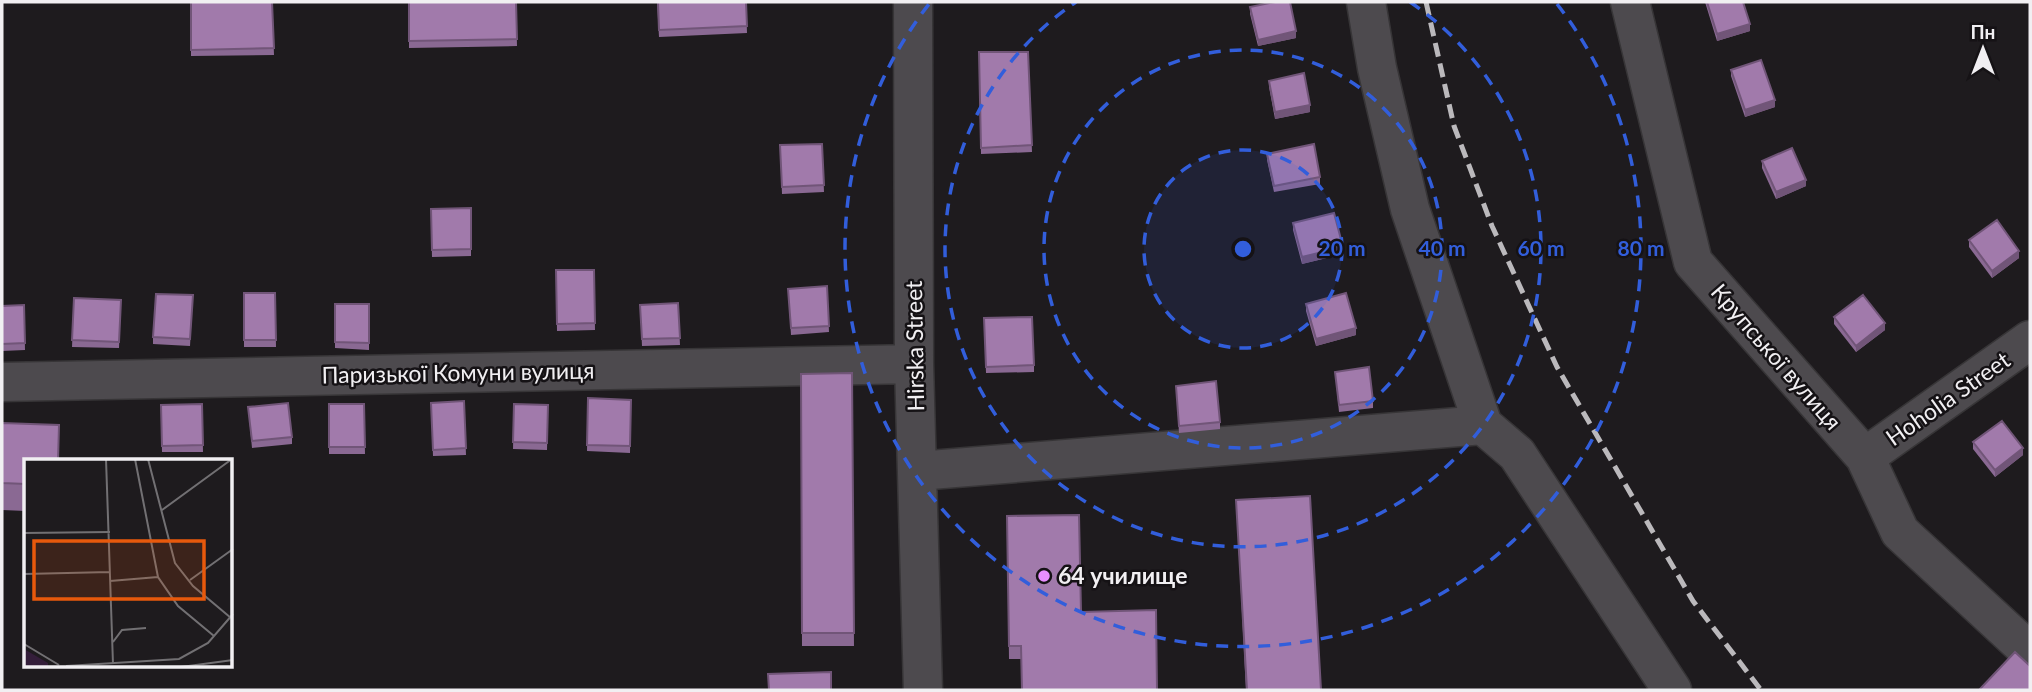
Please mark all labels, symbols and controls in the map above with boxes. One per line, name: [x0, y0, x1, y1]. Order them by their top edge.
north arrow: [1948, 14, 2018, 84]
text: Пн: [1971, 20, 1995, 43]
text: 20 m: [1318, 235, 1366, 260]
text: 40 m: [1418, 235, 1466, 260]
text: 60 m: [1517, 235, 1565, 260]
text: 80 m: [1617, 235, 1665, 260]
centre of rings: [1231, 237, 1255, 261]
street label: Крупської вулиця: [1706, 278, 1848, 435]
street label: Hirska Street: [899, 280, 929, 412]
street label: Hoholia Street: [1880, 345, 2015, 451]
street label: Паризької Комуни вулиця: [321, 356, 595, 388]
inset map: [24, 459, 233, 668]
place label: 64 училище: [1058, 561, 1187, 589]
marker: 64 училище: [1036, 568, 1052, 584]

